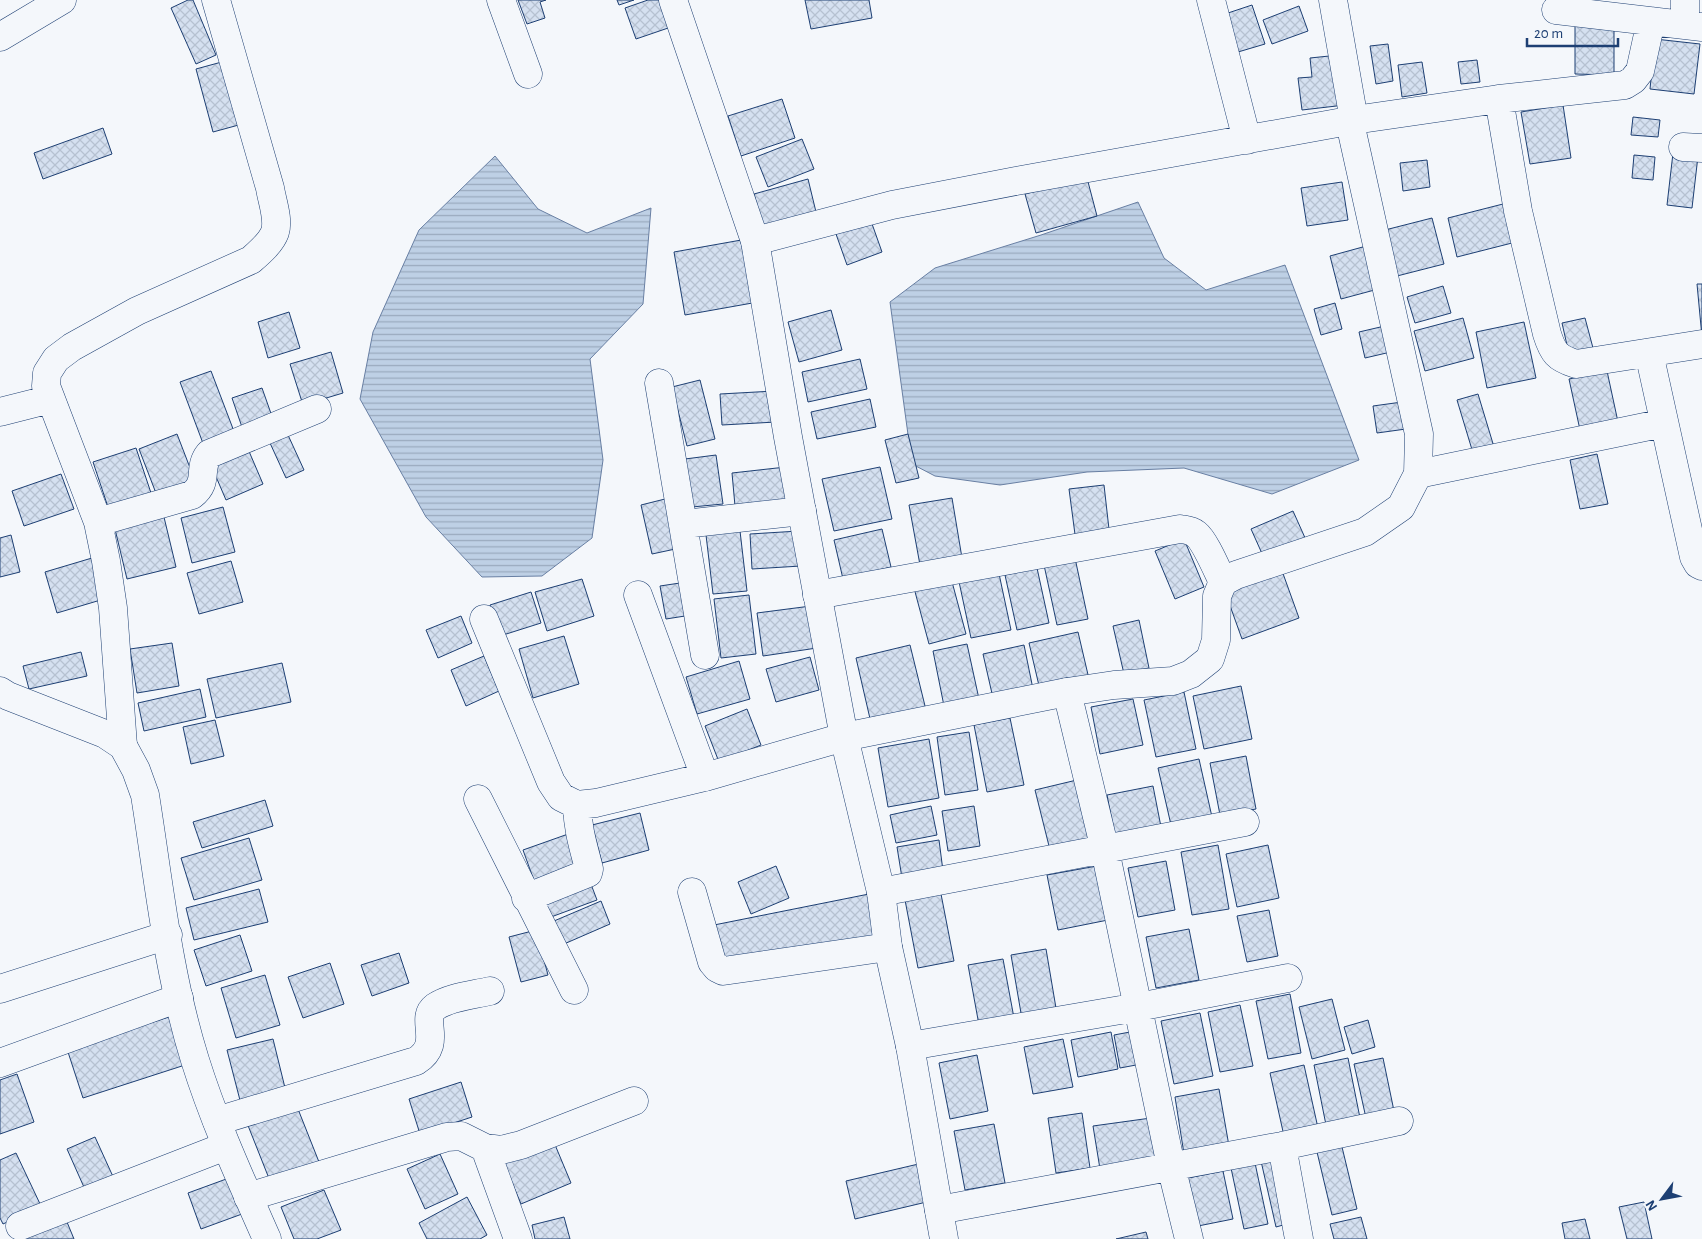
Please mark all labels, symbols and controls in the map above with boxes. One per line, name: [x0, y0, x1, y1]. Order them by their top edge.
scale bar: [1527, 15, 1618, 47]
text: 20 m: [1534, 26, 1563, 41]
north arrow: [1637, 1174, 1687, 1224]
text: N: [1643, 1198, 1660, 1213]

